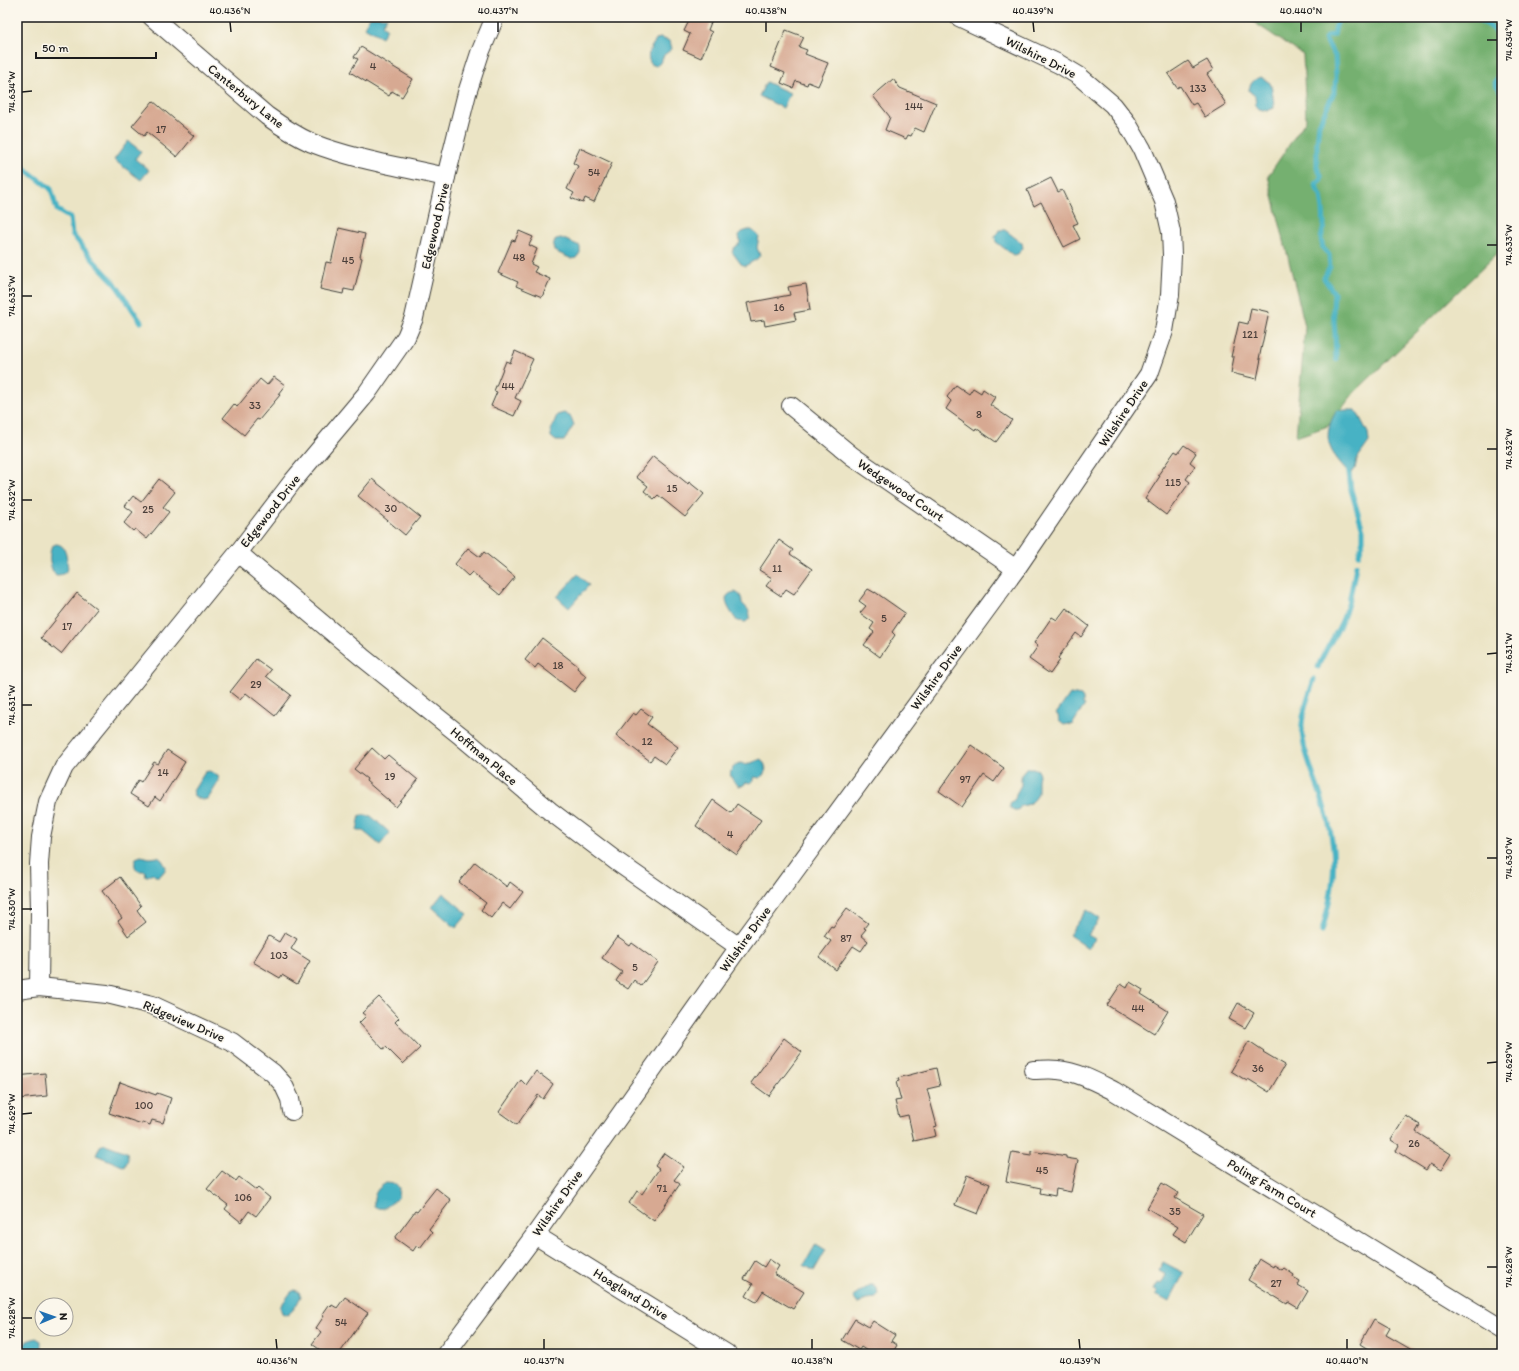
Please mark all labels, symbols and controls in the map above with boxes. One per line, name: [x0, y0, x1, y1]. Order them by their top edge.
text: 40.436°N: [209, 4, 251, 17]
text: 40.437°N: [478, 4, 519, 17]
text: 40.438°N: [745, 4, 787, 17]
text: 40.439°N: [1012, 4, 1054, 17]
text: 40.440°N: [1280, 4, 1323, 17]
text: 74.634°W: [1502, 19, 1515, 61]
street label: Wilshire Drive: [1003, 33, 1079, 81]
scale bar: [36, 34, 156, 60]
text: 50 m: [42, 41, 68, 55]
house number: 4: [370, 60, 377, 73]
street label: Canterbury Lane: [205, 61, 287, 131]
text: 74.634°W: [5, 71, 18, 113]
house number: 133: [1189, 82, 1207, 95]
house number: 144: [905, 100, 924, 113]
house number: 17: [156, 123, 167, 136]
house number: 54: [588, 166, 601, 179]
street label: Edgewood Drive: [418, 181, 452, 271]
text: 74.633°W: [1502, 224, 1515, 266]
house number: 48: [513, 251, 525, 264]
house number: 45: [342, 254, 354, 267]
text: 74.633°W: [5, 275, 18, 317]
house number: 16: [774, 301, 785, 314]
house number: 121: [1242, 328, 1258, 341]
street label: Wilshire Drive: [1095, 377, 1151, 449]
house number: 44: [501, 380, 515, 393]
house number: 33: [249, 399, 261, 412]
house number: 8: [976, 408, 982, 421]
text: 74.632°W: [1502, 428, 1515, 469]
street label: Wedgewood Court: [855, 456, 947, 525]
street label: Edgewood Drive: [237, 472, 303, 550]
house number: 115: [1165, 476, 1181, 489]
text: 74.632°W: [5, 479, 18, 520]
house number: 15: [667, 482, 678, 495]
house number: 30: [385, 502, 398, 515]
house number: 25: [142, 503, 154, 516]
house number: 11: [772, 562, 782, 575]
house number: 5: [881, 612, 887, 625]
house number: 17: [62, 620, 73, 633]
text: 74.631°W: [1502, 632, 1515, 673]
street label: Wilshire Drive: [907, 641, 965, 713]
house number: 18: [552, 659, 564, 672]
house number: 29: [250, 678, 262, 691]
text: 74.631°W: [5, 684, 18, 725]
street label: Hoffman Place: [448, 724, 520, 788]
house number: 12: [642, 735, 653, 748]
house number: 14: [157, 766, 169, 779]
house number: 19: [385, 770, 396, 783]
house number: 97: [959, 773, 971, 786]
house number: 4: [727, 828, 734, 841]
text: 74.630°W: [1502, 837, 1515, 879]
text: 74.630°W: [5, 888, 18, 930]
street label: Wilshire Drive: [716, 903, 774, 975]
house number: 87: [840, 932, 852, 945]
house number: 103: [270, 949, 288, 962]
house number: 5: [632, 961, 638, 974]
street label: Ridgeview Drive: [141, 997, 227, 1045]
house number: 44: [1131, 1002, 1145, 1015]
text: 74.629°W: [1502, 1041, 1515, 1082]
house number: 36: [1252, 1062, 1264, 1075]
text: 74.629°W: [5, 1093, 18, 1134]
house number: 100: [135, 1099, 154, 1112]
house number: 26: [1408, 1137, 1420, 1150]
street label: Poling Farm Court: [1225, 1155, 1319, 1221]
house number: 45: [1036, 1164, 1048, 1177]
street label: Wilshire Drive: [529, 1167, 585, 1239]
house number: 71: [657, 1182, 667, 1195]
house number: 106: [234, 1191, 252, 1204]
house number: 35: [1169, 1205, 1181, 1218]
text: 74.628°W: [1502, 1246, 1515, 1287]
street label: Hoagland Drive: [591, 1265, 671, 1323]
house number: 27: [1270, 1277, 1282, 1290]
text: 74.628°W: [5, 1297, 18, 1338]
north arrow: [34, 1297, 74, 1337]
text: N: [57, 1313, 70, 1321]
house number: 54: [335, 1316, 348, 1329]
text: 40.436°N: [256, 1354, 298, 1367]
text: 40.437°N: [524, 1354, 565, 1367]
text: 40.438°N: [791, 1354, 833, 1367]
text: 40.439°N: [1059, 1354, 1101, 1367]
text: 40.440°N: [1326, 1354, 1369, 1367]

